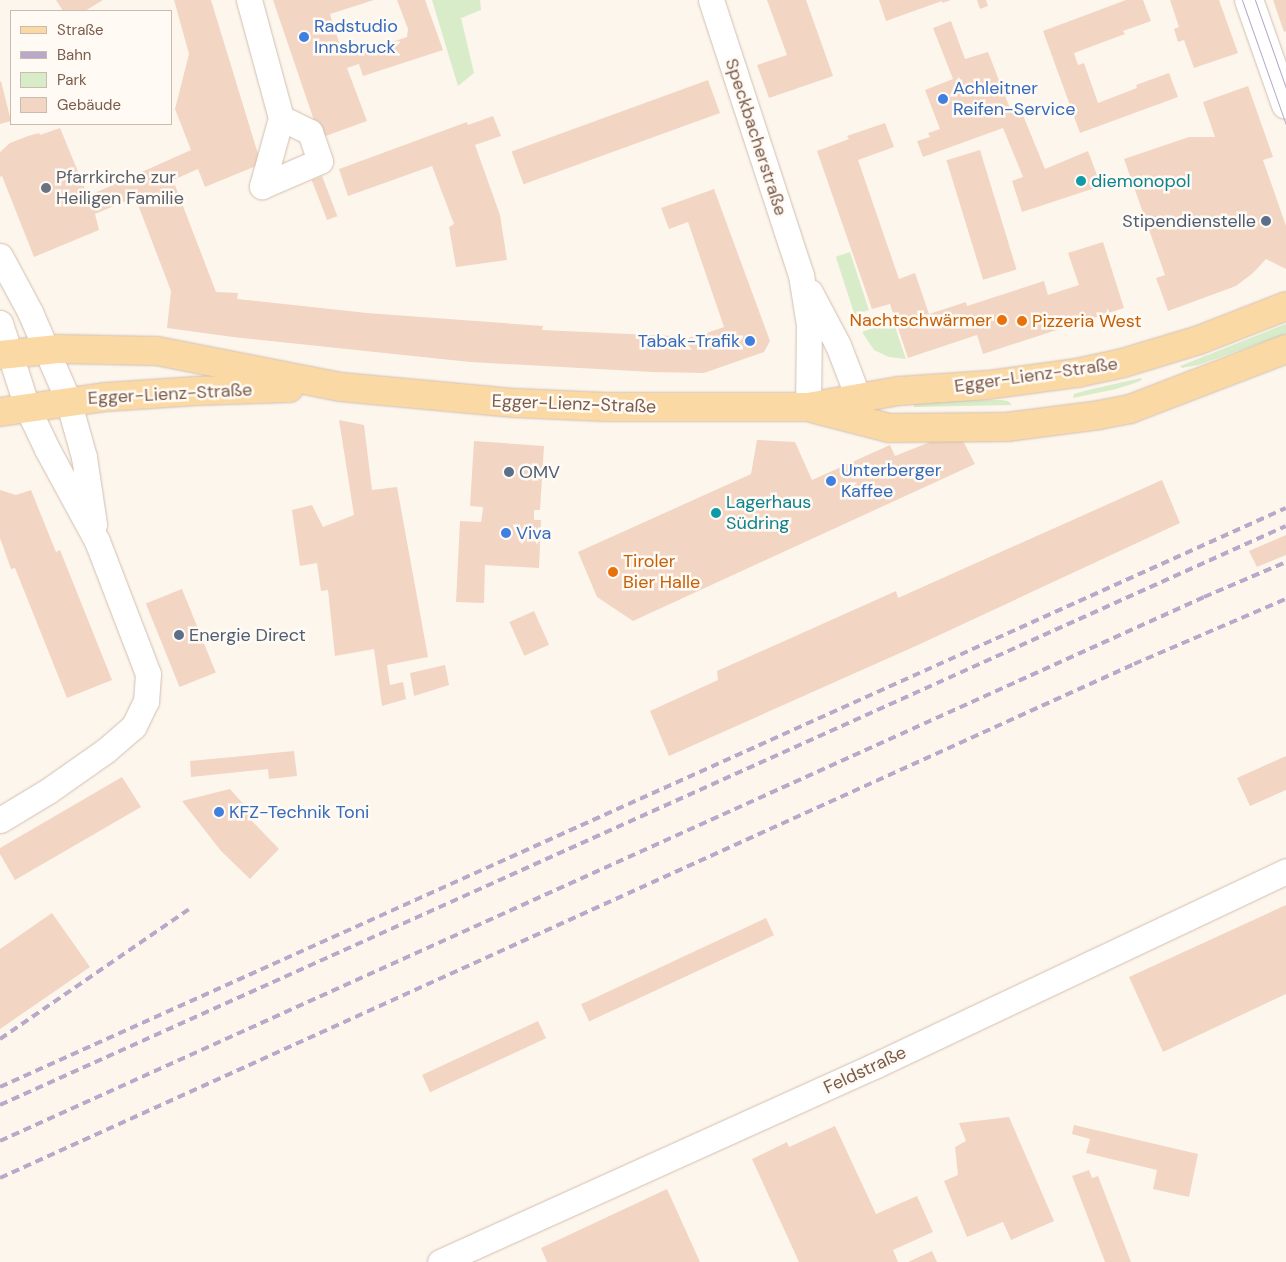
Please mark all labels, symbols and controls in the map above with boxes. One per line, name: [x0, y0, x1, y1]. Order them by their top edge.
legend: [10, 10, 172, 125]
place label: Radstudio Innsbruck: [314, 16, 398, 58]
text: Straße: [57, 20, 104, 40]
marker: Radstudio Innsbruck: [298, 31, 310, 43]
text: Bahn: [57, 45, 91, 65]
street label: Speckbacherstraße: [720, 56, 792, 218]
text: Park: [57, 70, 87, 90]
place label: Achleitner Reifen-Service: [953, 78, 1075, 120]
marker: Achleitner Reifen-Service: [937, 93, 949, 105]
text: Gebäude: [57, 95, 121, 115]
place label: Pfarrkirche zur Heiligen Familie: [56, 167, 184, 210]
place label: diemonopol: [1091, 170, 1191, 192]
marker: diemonopol: [1075, 175, 1087, 187]
marker: Pfarrkirche zur Heiligen Familie: [40, 182, 52, 194]
place label: Stipendienstelle: [1122, 210, 1256, 232]
marker: Stipendienstelle: [1260, 215, 1272, 227]
place label: Nachtschwärmer: [850, 309, 992, 331]
place label: Pizzeria West: [1032, 310, 1141, 332]
marker: Nachtschwärmer: [996, 314, 1008, 326]
marker: Pizzeria West: [1016, 315, 1028, 327]
place label: Tabak-Trafik: [638, 330, 740, 352]
marker: Tabak-Trafik: [744, 335, 756, 347]
street label: Egger-Lienz-Straße: [953, 353, 1119, 397]
street label: Egger-Lienz-Straße: [87, 379, 253, 409]
street label: Egger-Lienz-Straße: [491, 390, 657, 418]
place label: Unterberger Kaffee: [841, 460, 941, 502]
place label: OMV: [519, 461, 560, 483]
marker: OMV: [503, 466, 515, 478]
marker: Unterberger Kaffee: [825, 475, 837, 487]
place label: Lagerhaus Südring: [726, 492, 811, 534]
marker: Lagerhaus Südring: [710, 507, 722, 519]
place label: Viva: [516, 522, 551, 544]
marker: Viva: [500, 527, 512, 539]
place label: Tiroler Bier Halle: [623, 551, 700, 594]
marker: Tiroler Bier Halle: [607, 566, 619, 578]
place label: Energie Direct: [189, 624, 306, 646]
marker: Energie Direct: [173, 629, 185, 641]
place label: KFZ-Technik Toni: [229, 801, 369, 823]
marker: KFZ-Technik Toni: [213, 806, 225, 818]
street label: Feldstraße: [820, 1041, 910, 1099]

